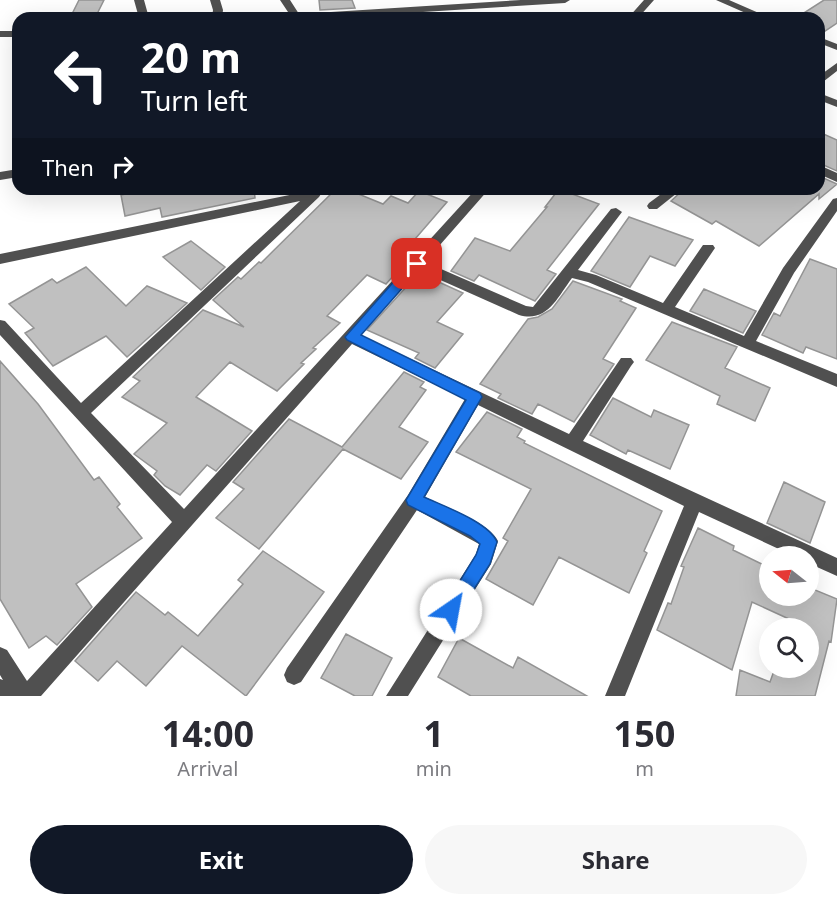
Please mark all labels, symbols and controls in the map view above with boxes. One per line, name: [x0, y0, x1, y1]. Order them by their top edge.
text: 20 m: [141, 28, 241, 85]
icon: left: [42, 36, 120, 114]
text: Turn left: [141, 82, 247, 119]
icon: right: [106, 150, 139, 183]
text: Then: [42, 152, 94, 182]
pin: [391, 238, 442, 289]
icon: arrive: [400, 247, 433, 280]
north arrow: [759, 546, 819, 606]
map controls: [759, 546, 819, 678]
position arrow: [419, 578, 483, 642]
button: search: [759, 618, 819, 678]
text: 14:00: [162, 709, 254, 758]
text: 1: [424, 709, 444, 758]
text: 150: [614, 709, 675, 758]
text: Arrival: [177, 755, 238, 782]
text: min: [416, 755, 452, 782]
text: m: [635, 755, 654, 782]
button: Exit: [30, 825, 413, 894]
button: Share: [425, 825, 807, 894]

